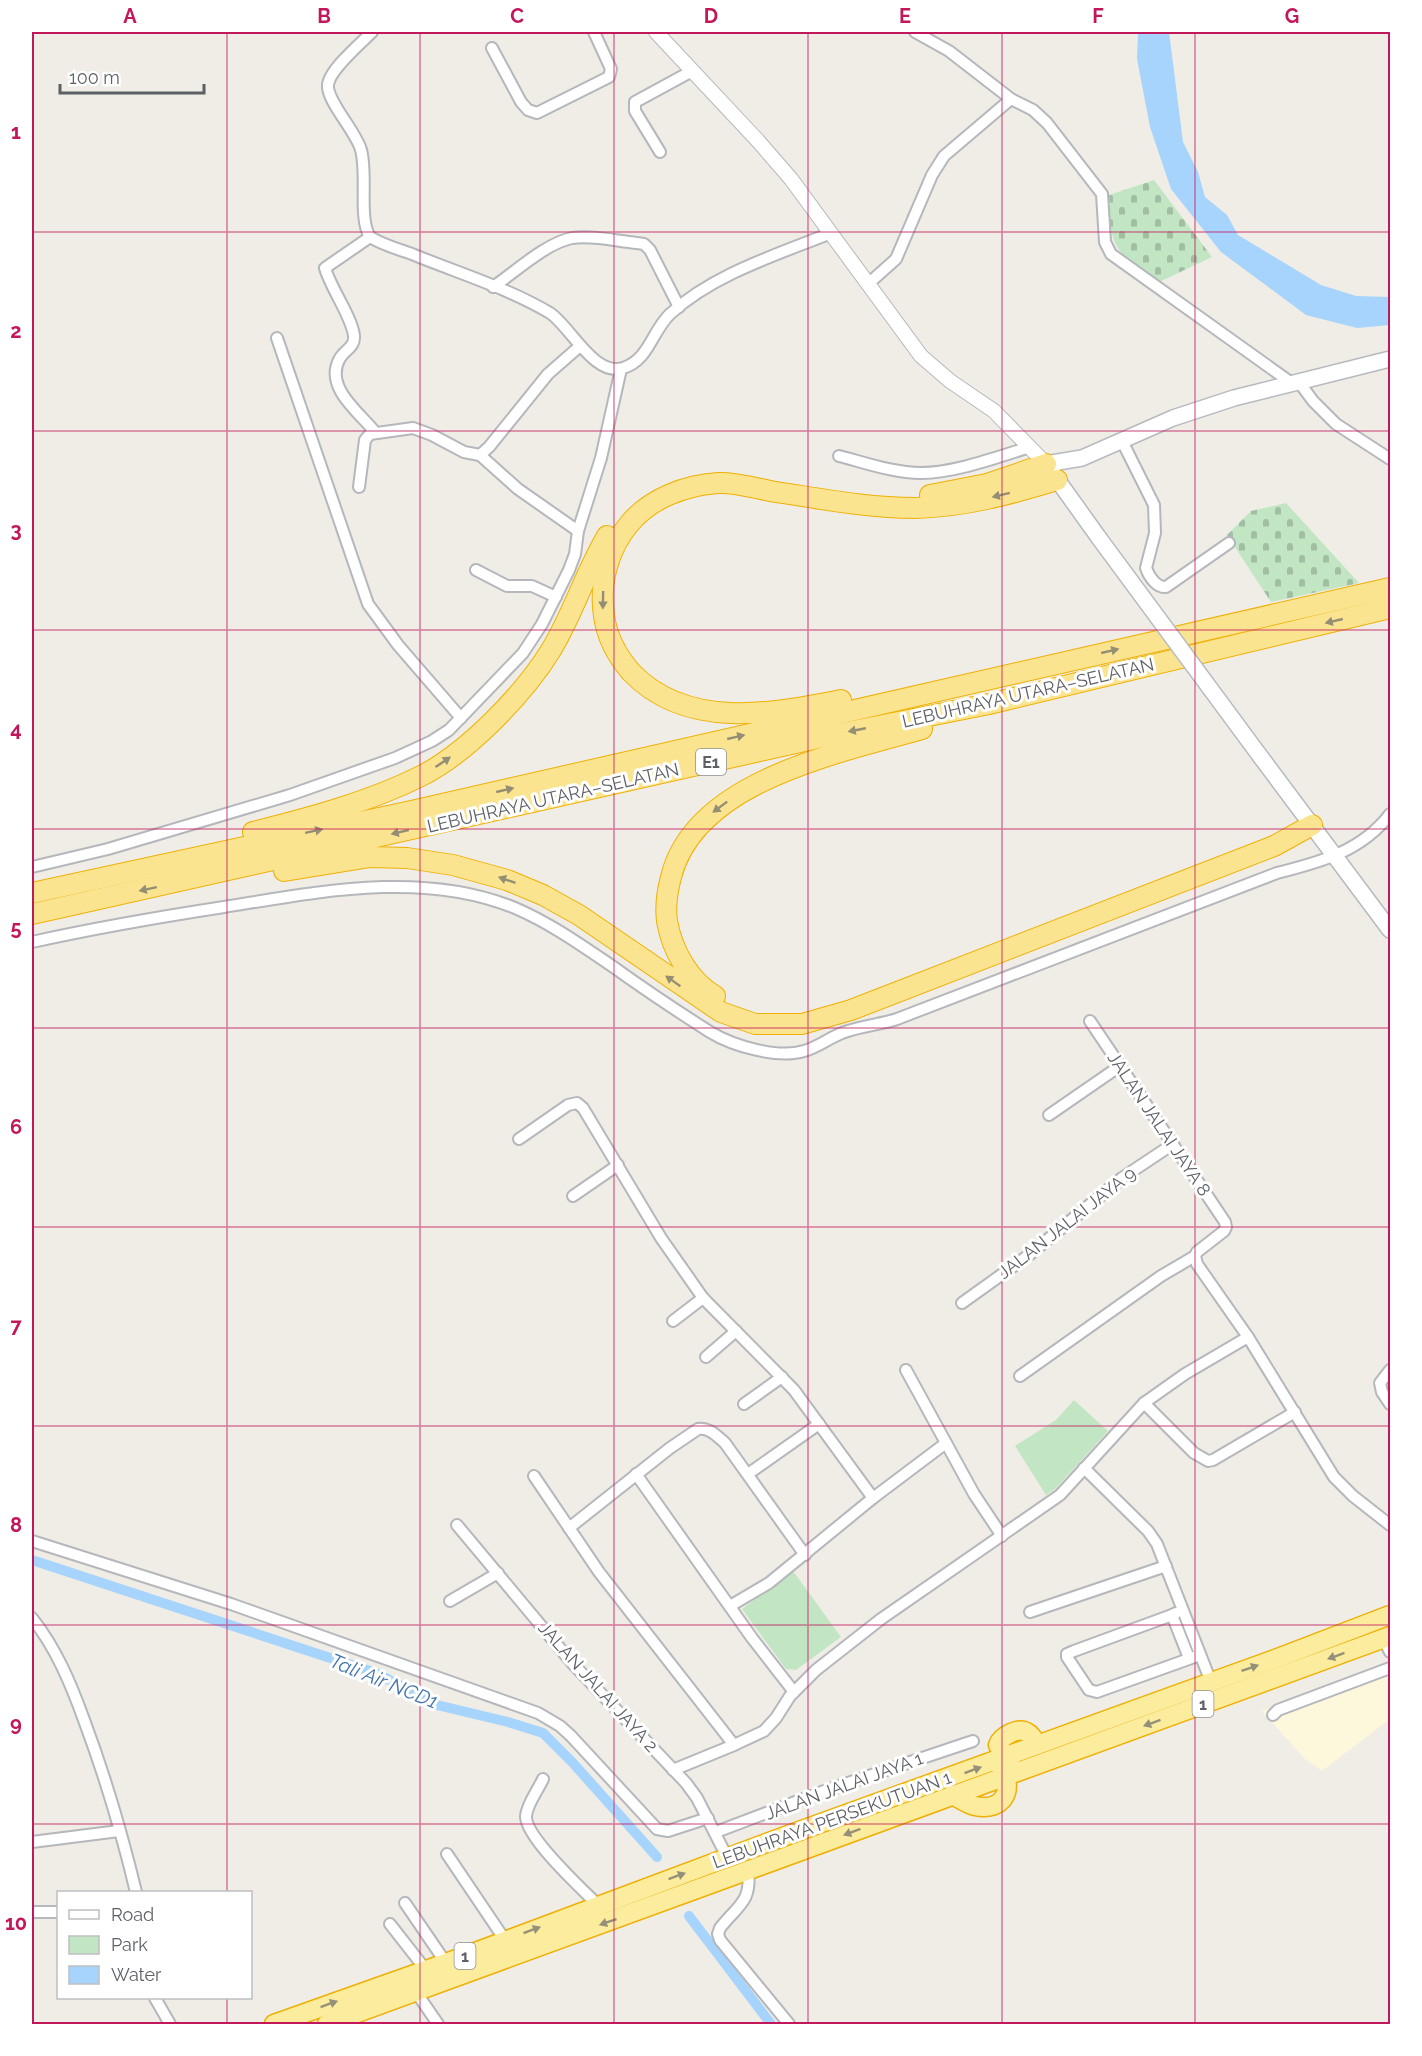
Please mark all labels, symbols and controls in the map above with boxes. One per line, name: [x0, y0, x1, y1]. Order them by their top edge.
text: A: [123, 4, 137, 28]
text: B: [317, 4, 331, 28]
text: C: [510, 4, 524, 28]
text: D: [704, 4, 718, 28]
text: E: [899, 4, 911, 28]
text: F: [1092, 4, 1104, 28]
text: G: [1285, 4, 1299, 28]
scale bar: [60, 57, 204, 95]
text: 100 m: [69, 67, 120, 88]
text: 1: [11, 120, 21, 144]
text: 2: [10, 319, 22, 343]
one-way arrow: [991, 491, 1010, 501]
text: 3: [10, 518, 22, 542]
one-way arrow: [598, 590, 608, 609]
one-way arrow: [1324, 617, 1343, 627]
one-way arrow: [1101, 646, 1119, 656]
street label: LEBUHRAYA UTARA–SELATAN: [900, 653, 1156, 732]
text: 4: [10, 717, 22, 741]
one-way arrow: [847, 726, 866, 735]
one-way arrow: [727, 732, 745, 742]
road number: E1: [696, 749, 726, 775]
one-way arrow: [434, 756, 450, 768]
street label: LEBUHRAYA UTARA–SELATAN: [425, 758, 681, 837]
one-way arrow: [496, 785, 515, 794]
one-way arrow: [712, 801, 728, 813]
one-way arrow: [305, 826, 324, 836]
one-way arrow: [391, 828, 409, 838]
one-way arrow: [498, 875, 516, 885]
one-way arrow: [139, 884, 158, 894]
text: 5: [10, 916, 22, 940]
one-way arrow: [666, 975, 682, 987]
street label: JALAN JALAI JAYA 8: [1103, 1048, 1215, 1200]
text: 6: [10, 1115, 22, 1139]
street label: JALAN JALAI JAYA 9: [994, 1162, 1140, 1283]
text: 7: [10, 1314, 22, 1338]
text: 8: [10, 1513, 22, 1537]
street label: JALAN JALAI JAYA 2: [534, 1617, 662, 1756]
water label: Tali Air NCD1: [327, 1648, 441, 1714]
one-way arrow: [1326, 1651, 1344, 1661]
one-way arrow: [1241, 1662, 1259, 1672]
road number: 1: [1192, 1691, 1214, 1717]
text: 9: [10, 1712, 22, 1736]
one-way arrow: [1143, 1718, 1161, 1728]
street label: JALAN JALAI JAYA 1: [762, 1747, 926, 1824]
one-way arrow: [964, 1764, 982, 1774]
street label: LEBUHRAYA PERSEKUTUAN 1: [710, 1766, 954, 1873]
one-way arrow: [843, 1827, 861, 1837]
one-way arrow: [668, 1870, 686, 1880]
legend: [57, 1891, 252, 1999]
text: Road: [111, 1904, 154, 1925]
text: 10: [5, 1911, 27, 1935]
one-way arrow: [599, 1918, 617, 1928]
one-way arrow: [523, 1924, 541, 1934]
text: Park: [111, 1934, 148, 1955]
road number: 1: [454, 1943, 476, 1969]
text: Water: [111, 1964, 162, 1985]
one-way arrow: [320, 1999, 338, 2009]

